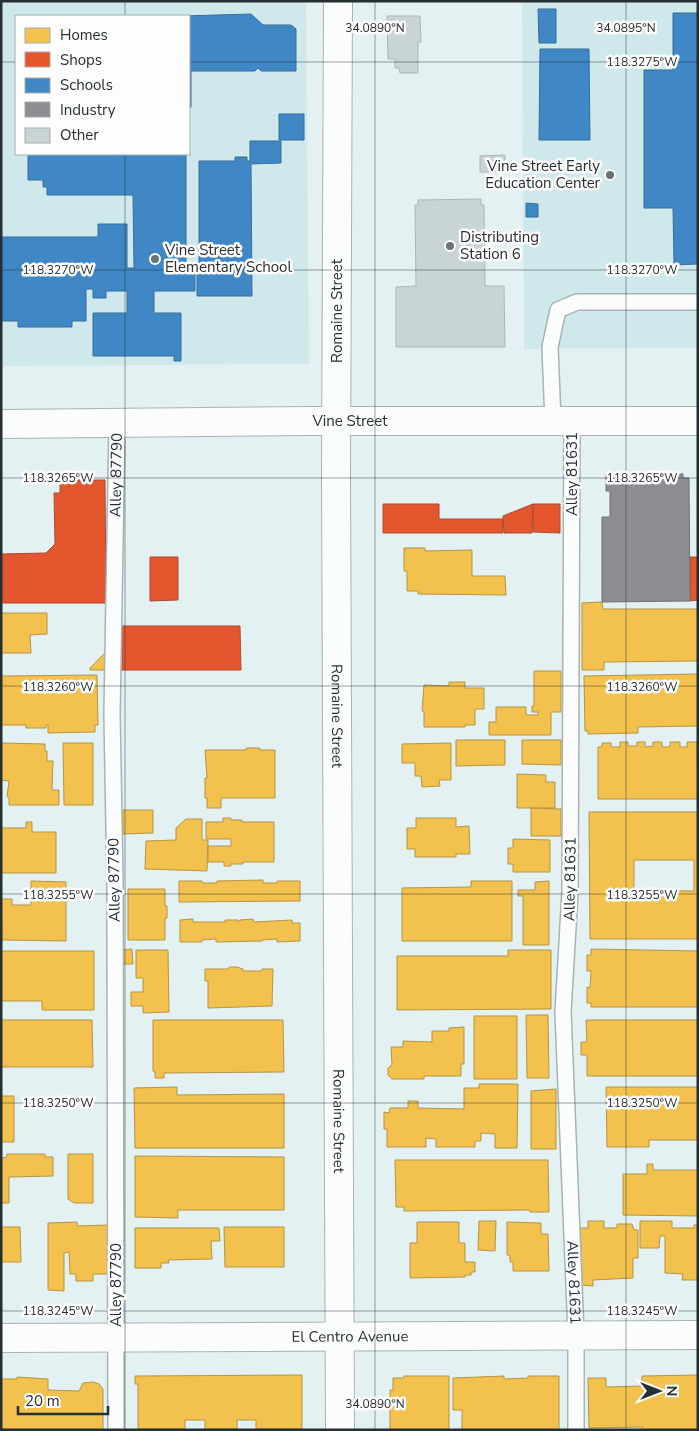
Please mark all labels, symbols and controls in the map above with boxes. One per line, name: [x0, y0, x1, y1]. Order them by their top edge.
legend: [15, 15, 190, 155]
text: 34.0890°N: [345, 20, 405, 36]
text: 34.0895°N: [596, 20, 656, 36]
text: Homes: [60, 25, 108, 45]
text: Shops: [60, 50, 102, 70]
text: 118.3275°W: [606, 54, 678, 70]
text: Schools: [60, 75, 113, 95]
text: Industry: [60, 100, 116, 120]
text: Other: [60, 125, 99, 145]
place label: Vine Street Early Education Center: [485, 156, 601, 193]
marker: Vine Street Early Education Center: [604, 169, 616, 181]
place label: Distributing Station 6: [460, 227, 539, 264]
place label: Vine Street Elementary School: [164, 240, 292, 277]
marker: Distributing Station 6: [444, 240, 456, 252]
marker: Vine Street Elementary School: [149, 253, 161, 265]
street label: Romaine Street: [327, 258, 347, 363]
text: 118.3270°W: [22, 262, 94, 278]
text: 118.3270°W: [606, 262, 678, 278]
street label: Vine Street: [311, 411, 388, 431]
street label: Alley 81631: [562, 432, 582, 516]
street label: Alley 87790: [105, 433, 127, 517]
text: 118.3265°W: [22, 470, 94, 486]
text: 118.3265°W: [606, 470, 678, 486]
street label: Romaine Street: [327, 664, 347, 769]
text: 118.3260°W: [22, 679, 94, 695]
text: 118.3260°W: [606, 679, 678, 695]
street label: Alley 81631: [559, 837, 581, 921]
street label: Alley 87790: [103, 838, 125, 922]
text: 118.3255°W: [22, 887, 94, 903]
text: 118.3255°W: [606, 887, 678, 903]
street label: Romaine Street: [328, 1069, 349, 1174]
text: 118.3250°W: [22, 1095, 94, 1111]
text: 118.3250°W: [606, 1095, 678, 1111]
street label: Alley 81631: [562, 1240, 586, 1325]
street label: Alley 87790: [106, 1243, 126, 1327]
text: 118.3245°W: [22, 1303, 94, 1319]
text: 118.3245°W: [606, 1303, 678, 1319]
street label: El Centro Avenue: [291, 1326, 409, 1347]
north arrow: [634, 1366, 684, 1416]
scale bar: [18, 1384, 108, 1416]
text: N: [662, 1386, 681, 1396]
text: 20 m: [25, 1391, 60, 1411]
text: 34.0890°N: [345, 1396, 405, 1412]

